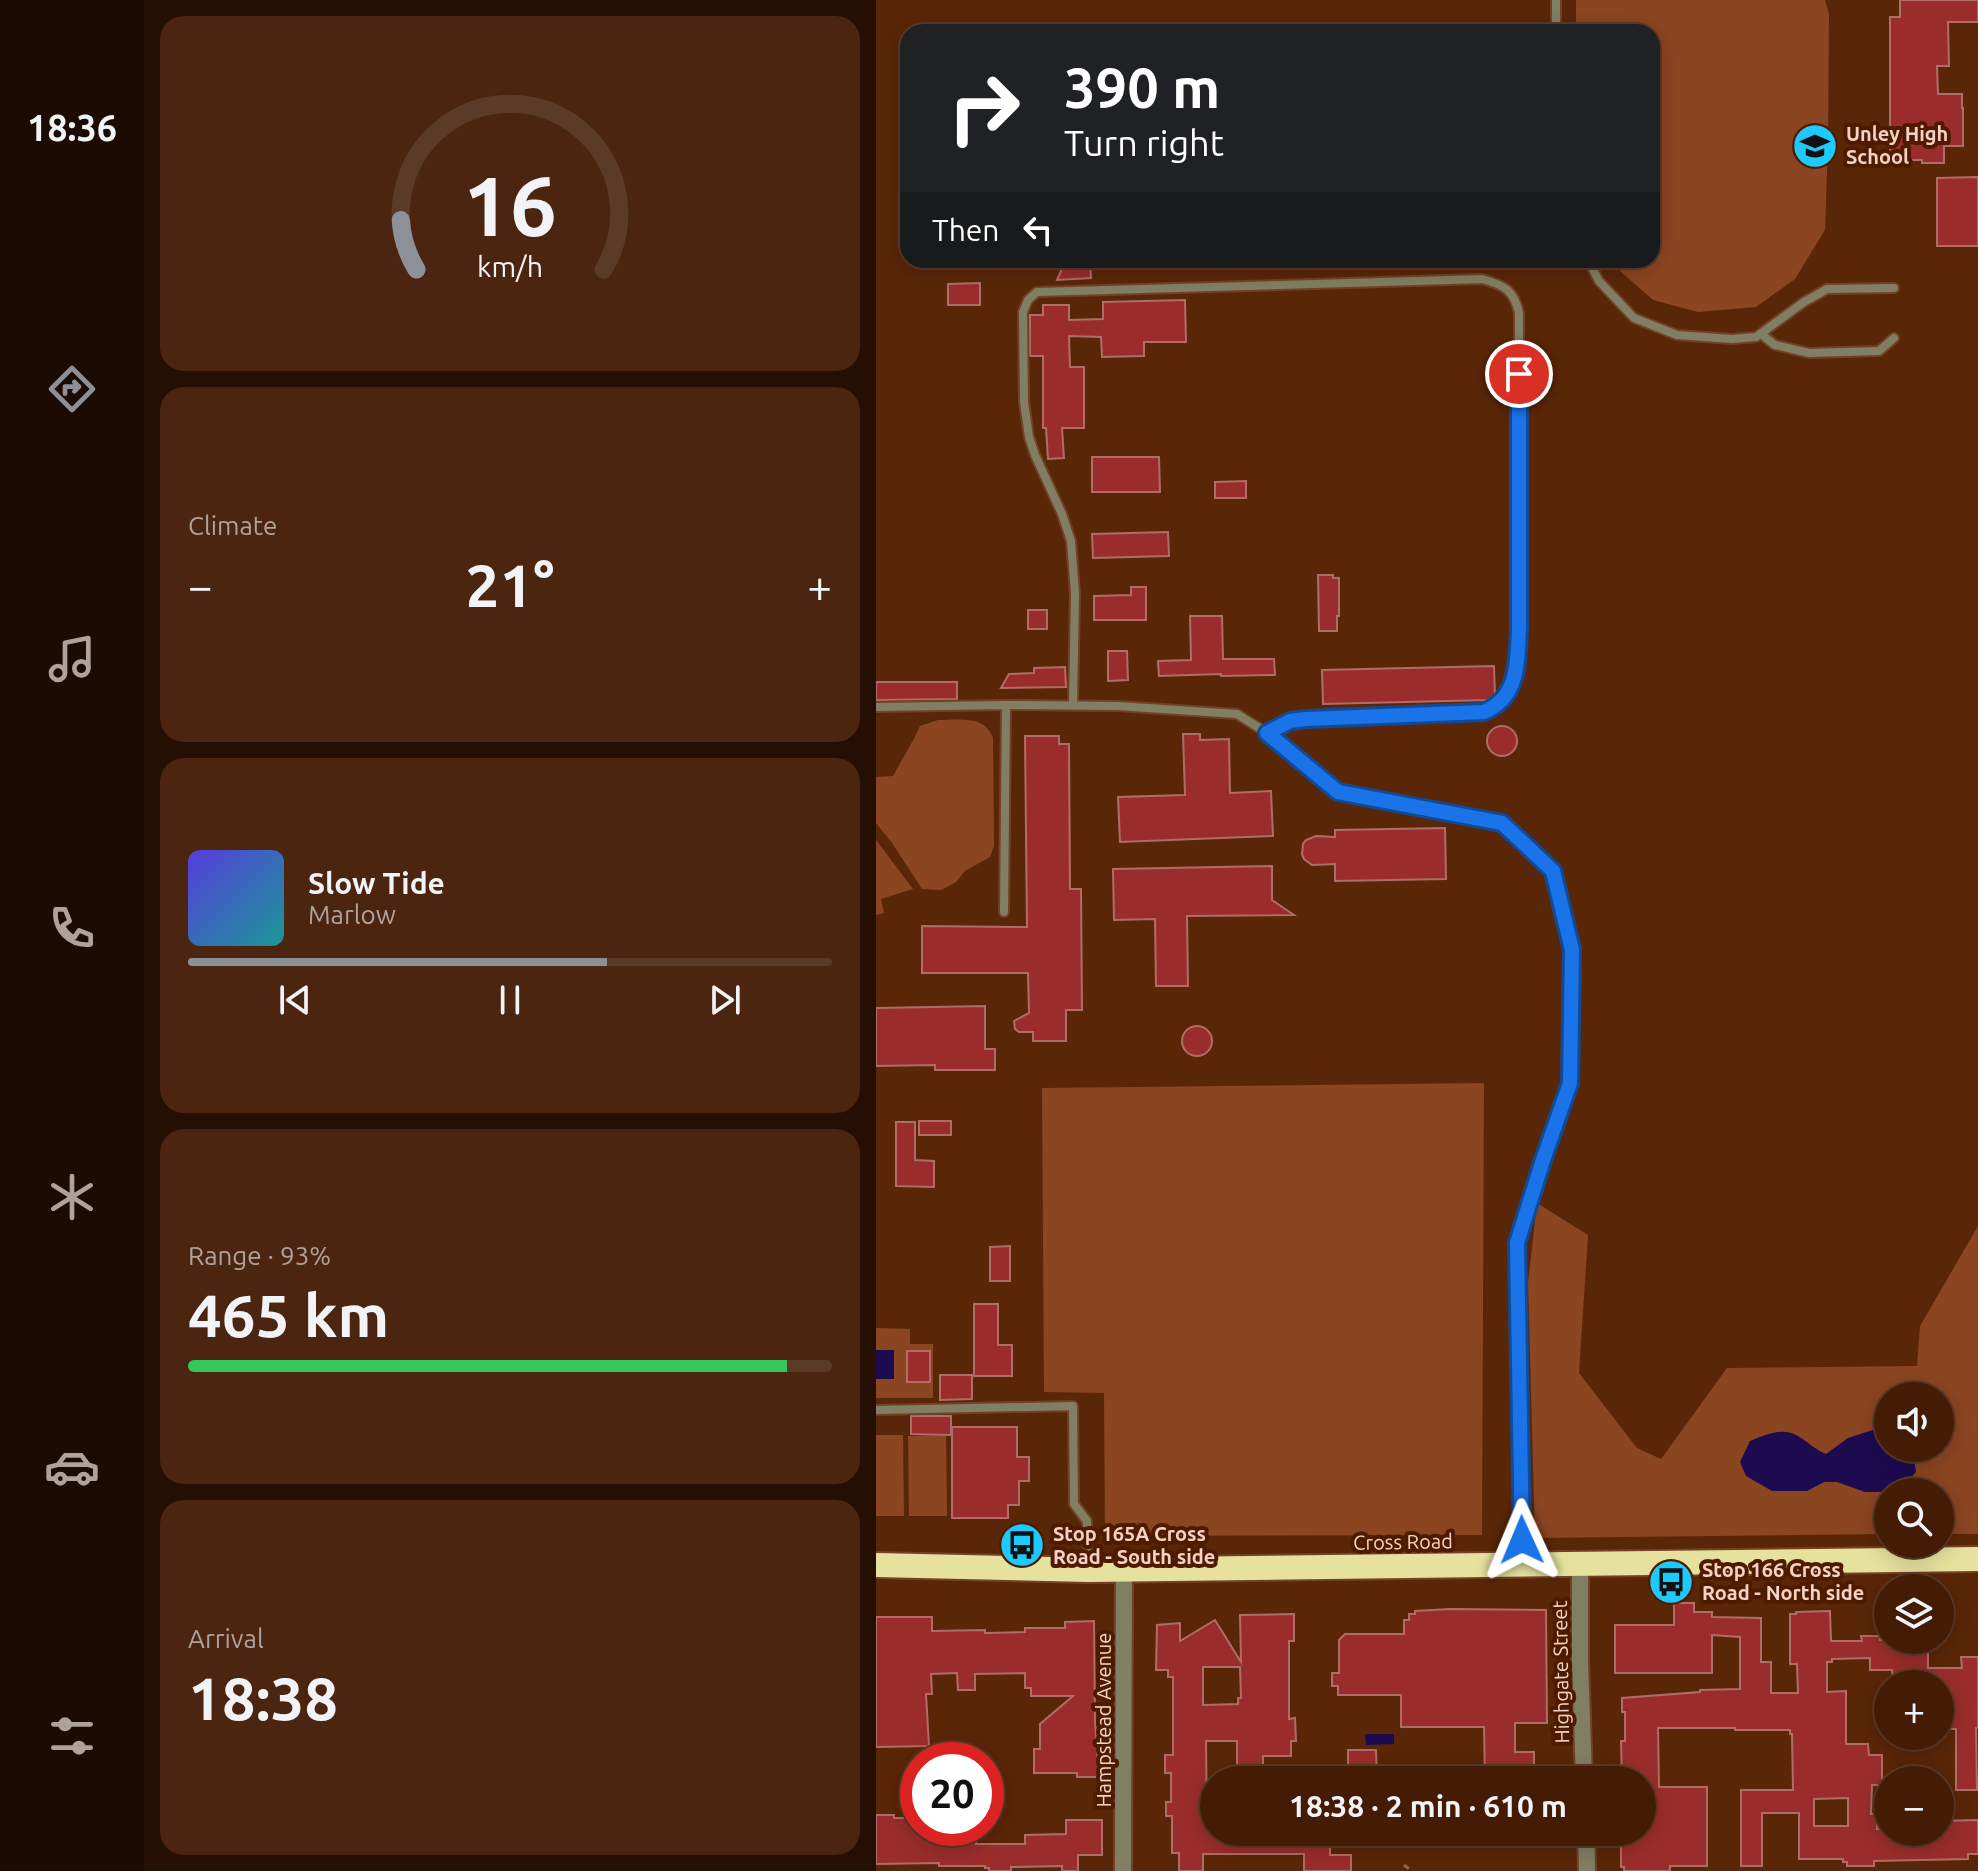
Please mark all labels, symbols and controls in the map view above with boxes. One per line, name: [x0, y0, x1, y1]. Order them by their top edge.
icon: right: [932, 56, 1036, 160]
text: 390 m: [1064, 56, 1220, 119]
text: 18:36: [27, 107, 117, 148]
text: Turn right: [1064, 122, 1224, 163]
school or university icon: Unley High School: [1791, 122, 1839, 170]
place label: Unley High School: [1846, 122, 1948, 168]
text: 16: [463, 157, 557, 251]
icon: left: [1016, 208, 1060, 252]
text: Then: [932, 213, 1000, 247]
text: km/h: [477, 250, 543, 282]
pin: [1485, 340, 1553, 408]
icon: arrive: [1497, 352, 1541, 396]
icon: directions: [44, 361, 100, 417]
text: Climate: [188, 511, 277, 540]
text: 21°: [466, 551, 554, 618]
text: −: [188, 561, 213, 610]
text: +: [807, 561, 832, 610]
icon: music: [44, 631, 100, 687]
text: Slow Tide: [308, 866, 445, 900]
icon: phone: [44, 900, 100, 956]
text: Marlow: [308, 900, 396, 929]
icon: previous: [273, 978, 317, 1022]
icon: pause: [488, 978, 532, 1022]
icon: next: [703, 978, 747, 1022]
icon: climate: [44, 1169, 100, 1225]
text: Range · 93%: [188, 1241, 331, 1270]
text: 465 km: [188, 1281, 389, 1348]
map controls: [1874, 1382, 1954, 1846]
button: sound: [1874, 1382, 1954, 1462]
icon: car: [44, 1439, 100, 1495]
button: search: [1874, 1478, 1954, 1558]
position arrow: [1480, 1498, 1564, 1582]
bus stop icon: Stop 165A Cross Road - South side: [998, 1521, 1046, 1569]
place label: Stop 165A Cross Road - South side: [1053, 1522, 1215, 1568]
street label: Cross Road: [1353, 1529, 1453, 1554]
bus stop icon: Stop 166 Cross Road - North side: [1647, 1558, 1695, 1606]
place label: Stop 166 Cross Road - North side: [1702, 1558, 1864, 1604]
button: layers: [1874, 1574, 1954, 1654]
street label: Highgate Street: [1548, 1600, 1573, 1744]
text: Arrival: [188, 1624, 264, 1653]
street label: Hampstead Avenue: [1092, 1633, 1115, 1807]
text: 18:38: [188, 1664, 338, 1731]
button: +: [1874, 1670, 1954, 1750]
icon: filters: [44, 1708, 100, 1764]
speed limit sign: 20: [900, 1742, 1004, 1846]
button: −: [1874, 1766, 1954, 1846]
text: 18:38 · 2 min · 610 m: [1289, 1789, 1567, 1823]

